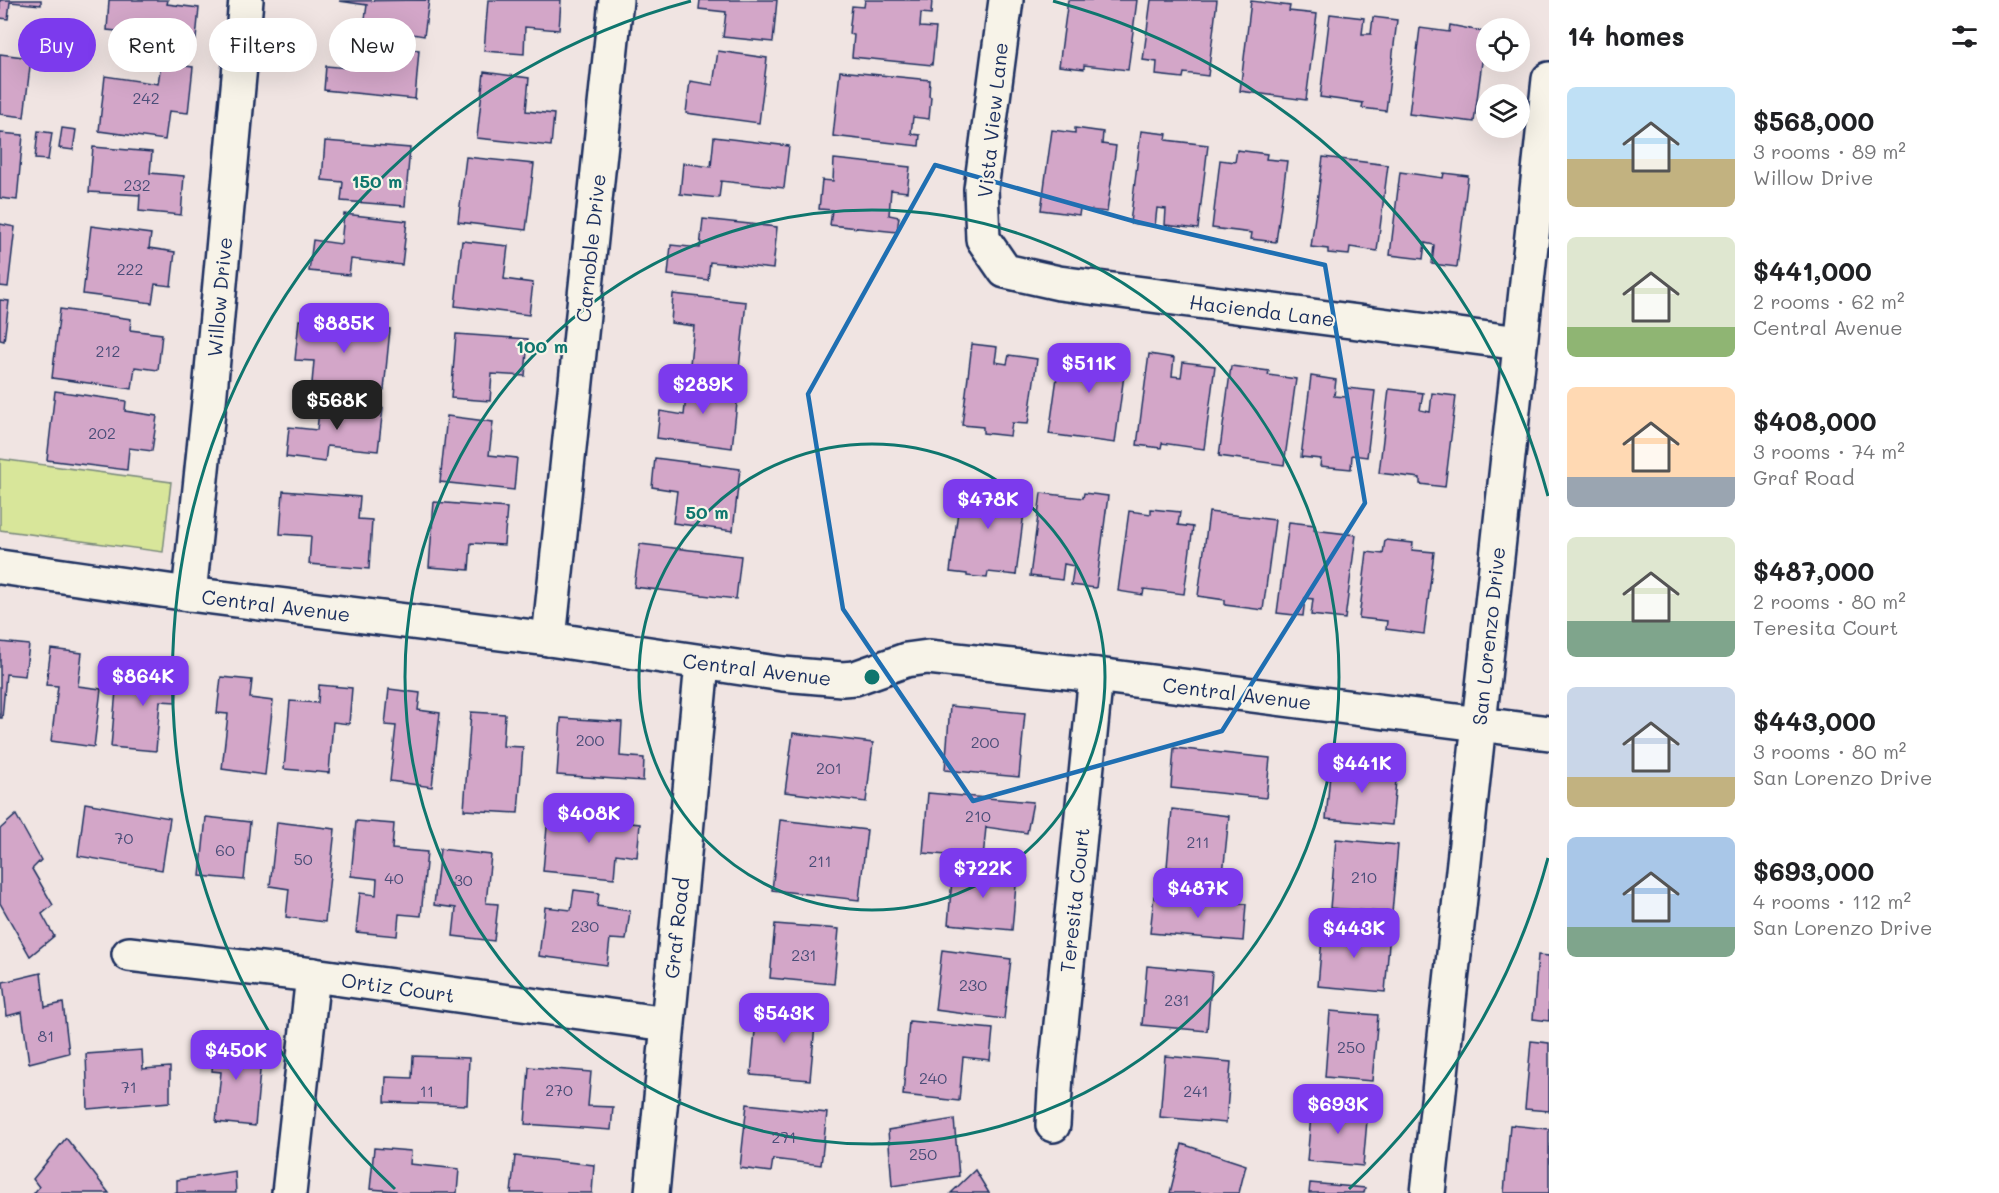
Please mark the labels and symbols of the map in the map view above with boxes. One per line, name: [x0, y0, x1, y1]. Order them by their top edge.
street label: Vista View Lane: [971, 41, 1013, 199]
house number: 242: [132, 87, 160, 108]
text: 150 m: [352, 169, 402, 193]
street label: Carnoble Drive: [569, 172, 611, 324]
house number: 232: [123, 174, 151, 195]
street label: Willow Drive: [201, 236, 237, 358]
house number: 222: [117, 258, 143, 279]
street label: Hacienda Lane: [1188, 288, 1336, 332]
pin: $885K: [302, 303, 386, 354]
text: 100 m: [516, 334, 568, 358]
house number: 212: [96, 340, 120, 361]
pin: $511K: [1047, 343, 1131, 394]
pin: $289K: [661, 364, 745, 415]
pin: $568K: [295, 380, 379, 431]
house number: 202: [88, 422, 116, 443]
pin: $478K: [946, 479, 1030, 530]
text: 50 m: [686, 500, 728, 524]
street label: San Lorenzo Drive: [1466, 545, 1510, 727]
street label: Central Avenue: [200, 583, 352, 627]
street label: Central Avenue: [681, 647, 833, 691]
pin: $864K: [101, 656, 185, 707]
centre of rings: [862, 667, 882, 687]
street label: Central Avenue: [1161, 671, 1313, 715]
house number: 200: [576, 729, 604, 750]
house number: 200: [971, 731, 999, 752]
pin: $441K: [1320, 743, 1404, 794]
house number: 201: [816, 757, 842, 778]
pin: $408K: [547, 793, 631, 844]
house number: 210: [965, 805, 991, 826]
street label: Teresita Court: [1053, 826, 1095, 974]
house number: 70: [115, 827, 134, 848]
house number: 211: [1186, 831, 1210, 852]
house number: 60: [215, 839, 235, 860]
house number: 50: [293, 848, 313, 869]
pin: $722K: [941, 848, 1025, 899]
house number: 211: [808, 850, 832, 871]
house number: 210: [1351, 866, 1377, 887]
house number: 40: [384, 867, 404, 888]
pin: $487K: [1156, 868, 1240, 919]
house number: 30: [453, 869, 473, 890]
street label: Graf Road: [658, 876, 694, 980]
pin: $443K: [1312, 908, 1396, 959]
house number: 230: [571, 915, 599, 936]
house number: 231: [791, 944, 817, 965]
street label: Ortiz Court: [340, 966, 456, 1008]
house number: 230: [959, 974, 987, 995]
house number: 231: [1164, 989, 1190, 1010]
pin: $543K: [742, 993, 826, 1044]
house number: 81: [38, 1025, 54, 1046]
pin: $450K: [194, 1030, 278, 1081]
house number: 250: [1337, 1036, 1365, 1057]
house number: 240: [919, 1067, 947, 1088]
house number: 71: [121, 1076, 137, 1097]
house number: 270: [545, 1079, 573, 1100]
house number: 11: [420, 1080, 434, 1101]
house number: 241: [1183, 1080, 1209, 1101]
pin: $693K: [1296, 1084, 1380, 1135]
house number: 271: [772, 1126, 796, 1147]
house number: 250: [909, 1143, 937, 1164]

